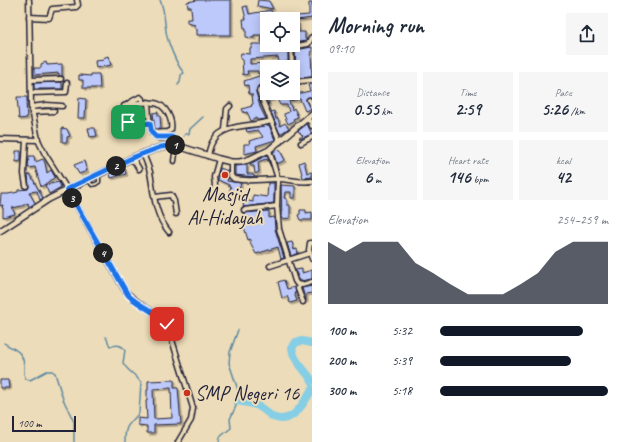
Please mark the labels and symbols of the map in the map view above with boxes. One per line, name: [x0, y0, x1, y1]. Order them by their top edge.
pin: [111, 105, 145, 139]
pin: 1: [165, 135, 185, 155]
pin: 2: [106, 156, 126, 176]
marker: Masjid Al-Hidayah: [220, 170, 230, 180]
place label: Masjid Al-Hidayah: [187, 182, 263, 230]
pin: 3: [62, 188, 82, 208]
pin: 4: [93, 243, 113, 263]
pin: [150, 307, 184, 341]
place label: SMP Negeri 16: [195, 381, 300, 406]
marker: SMP Negeri 16: [182, 388, 192, 398]
scale bar: [12, 414, 76, 433]

